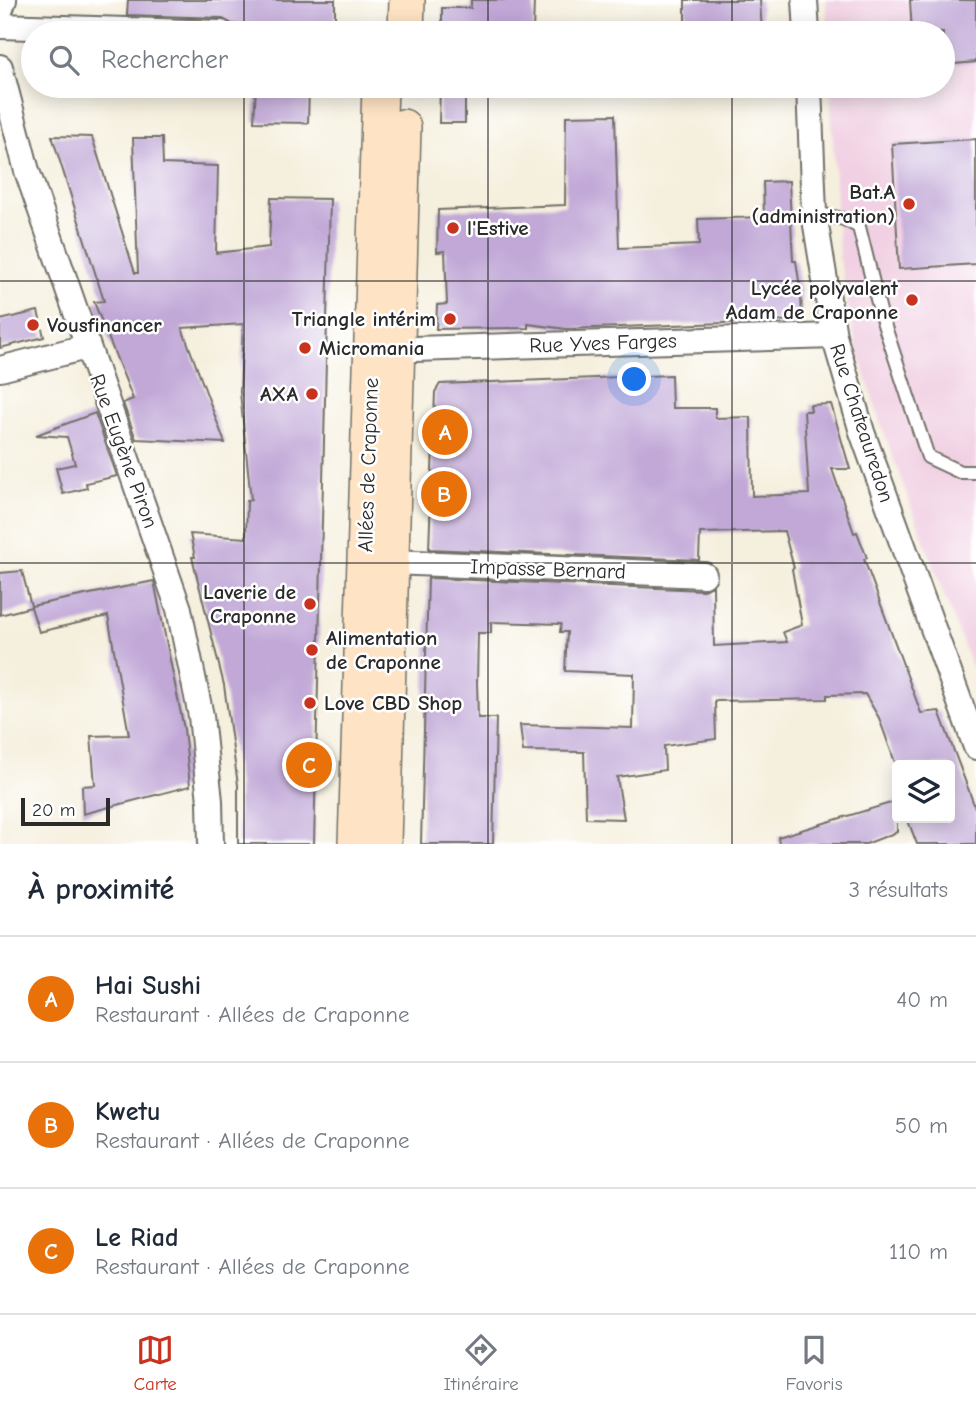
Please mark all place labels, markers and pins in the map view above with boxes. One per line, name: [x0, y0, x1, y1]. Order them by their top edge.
place label: Bat.A (administration): [751, 180, 895, 228]
marker: Bat.A (administration): [901, 196, 917, 212]
place label: l'Estive: [467, 216, 529, 240]
marker: l'Estive: [445, 220, 461, 236]
place label: Lycée polyvalent Adam de Craponne: [726, 276, 899, 324]
marker: Lycée polyvalent Adam de Craponne: [904, 292, 920, 308]
place label: Triangle intérim: [292, 307, 436, 331]
marker: Triangle intérim: [442, 311, 458, 327]
place label: Vousfinancer: [47, 313, 162, 337]
marker: Vousfinancer: [25, 317, 41, 333]
place label: Micromania: [319, 336, 424, 360]
marker: Micromania: [297, 340, 313, 356]
place label: AXA: [260, 382, 298, 406]
marker: AXA: [304, 386, 320, 402]
pin: A: [422, 406, 468, 458]
pin: B: [421, 468, 467, 520]
place label: Laverie de Craponne: [203, 580, 296, 628]
marker: Laverie de Craponne: [302, 596, 318, 612]
place label: Alimentation de Craponne: [326, 626, 441, 674]
marker: Alimentation de Craponne: [304, 642, 320, 658]
place label: Love CBD Shop: [324, 691, 462, 715]
marker: Love CBD Shop: [302, 695, 318, 711]
pin: C: [286, 739, 332, 791]

